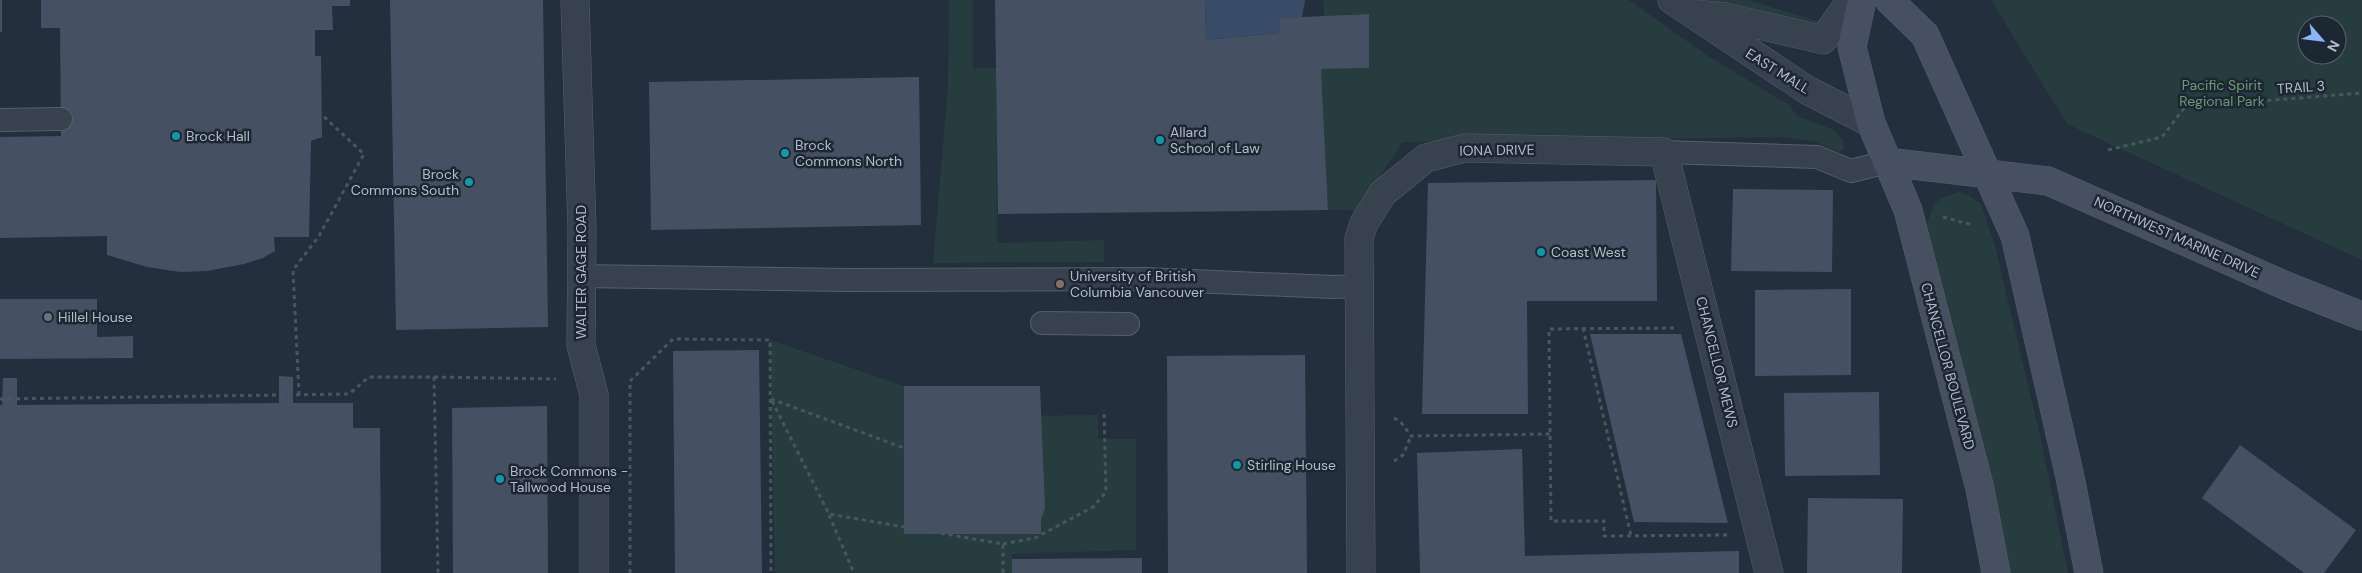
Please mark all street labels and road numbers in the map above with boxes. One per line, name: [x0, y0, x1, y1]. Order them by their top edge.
street label: EAST MALL: [1742, 44, 1814, 98]
street label: TRAIL 3: [2276, 76, 2326, 98]
street label: IONA DRIVE: [1459, 140, 1535, 160]
street label: NORTHWEST MARINE DRIVE: [2091, 192, 2263, 282]
street label: WALTER GAGE ROAD: [572, 205, 590, 339]
street label: CHANCELLOR BOULEVARD: [1917, 281, 1979, 451]
street label: CHANCELLOR MEWS: [1692, 295, 1742, 429]

